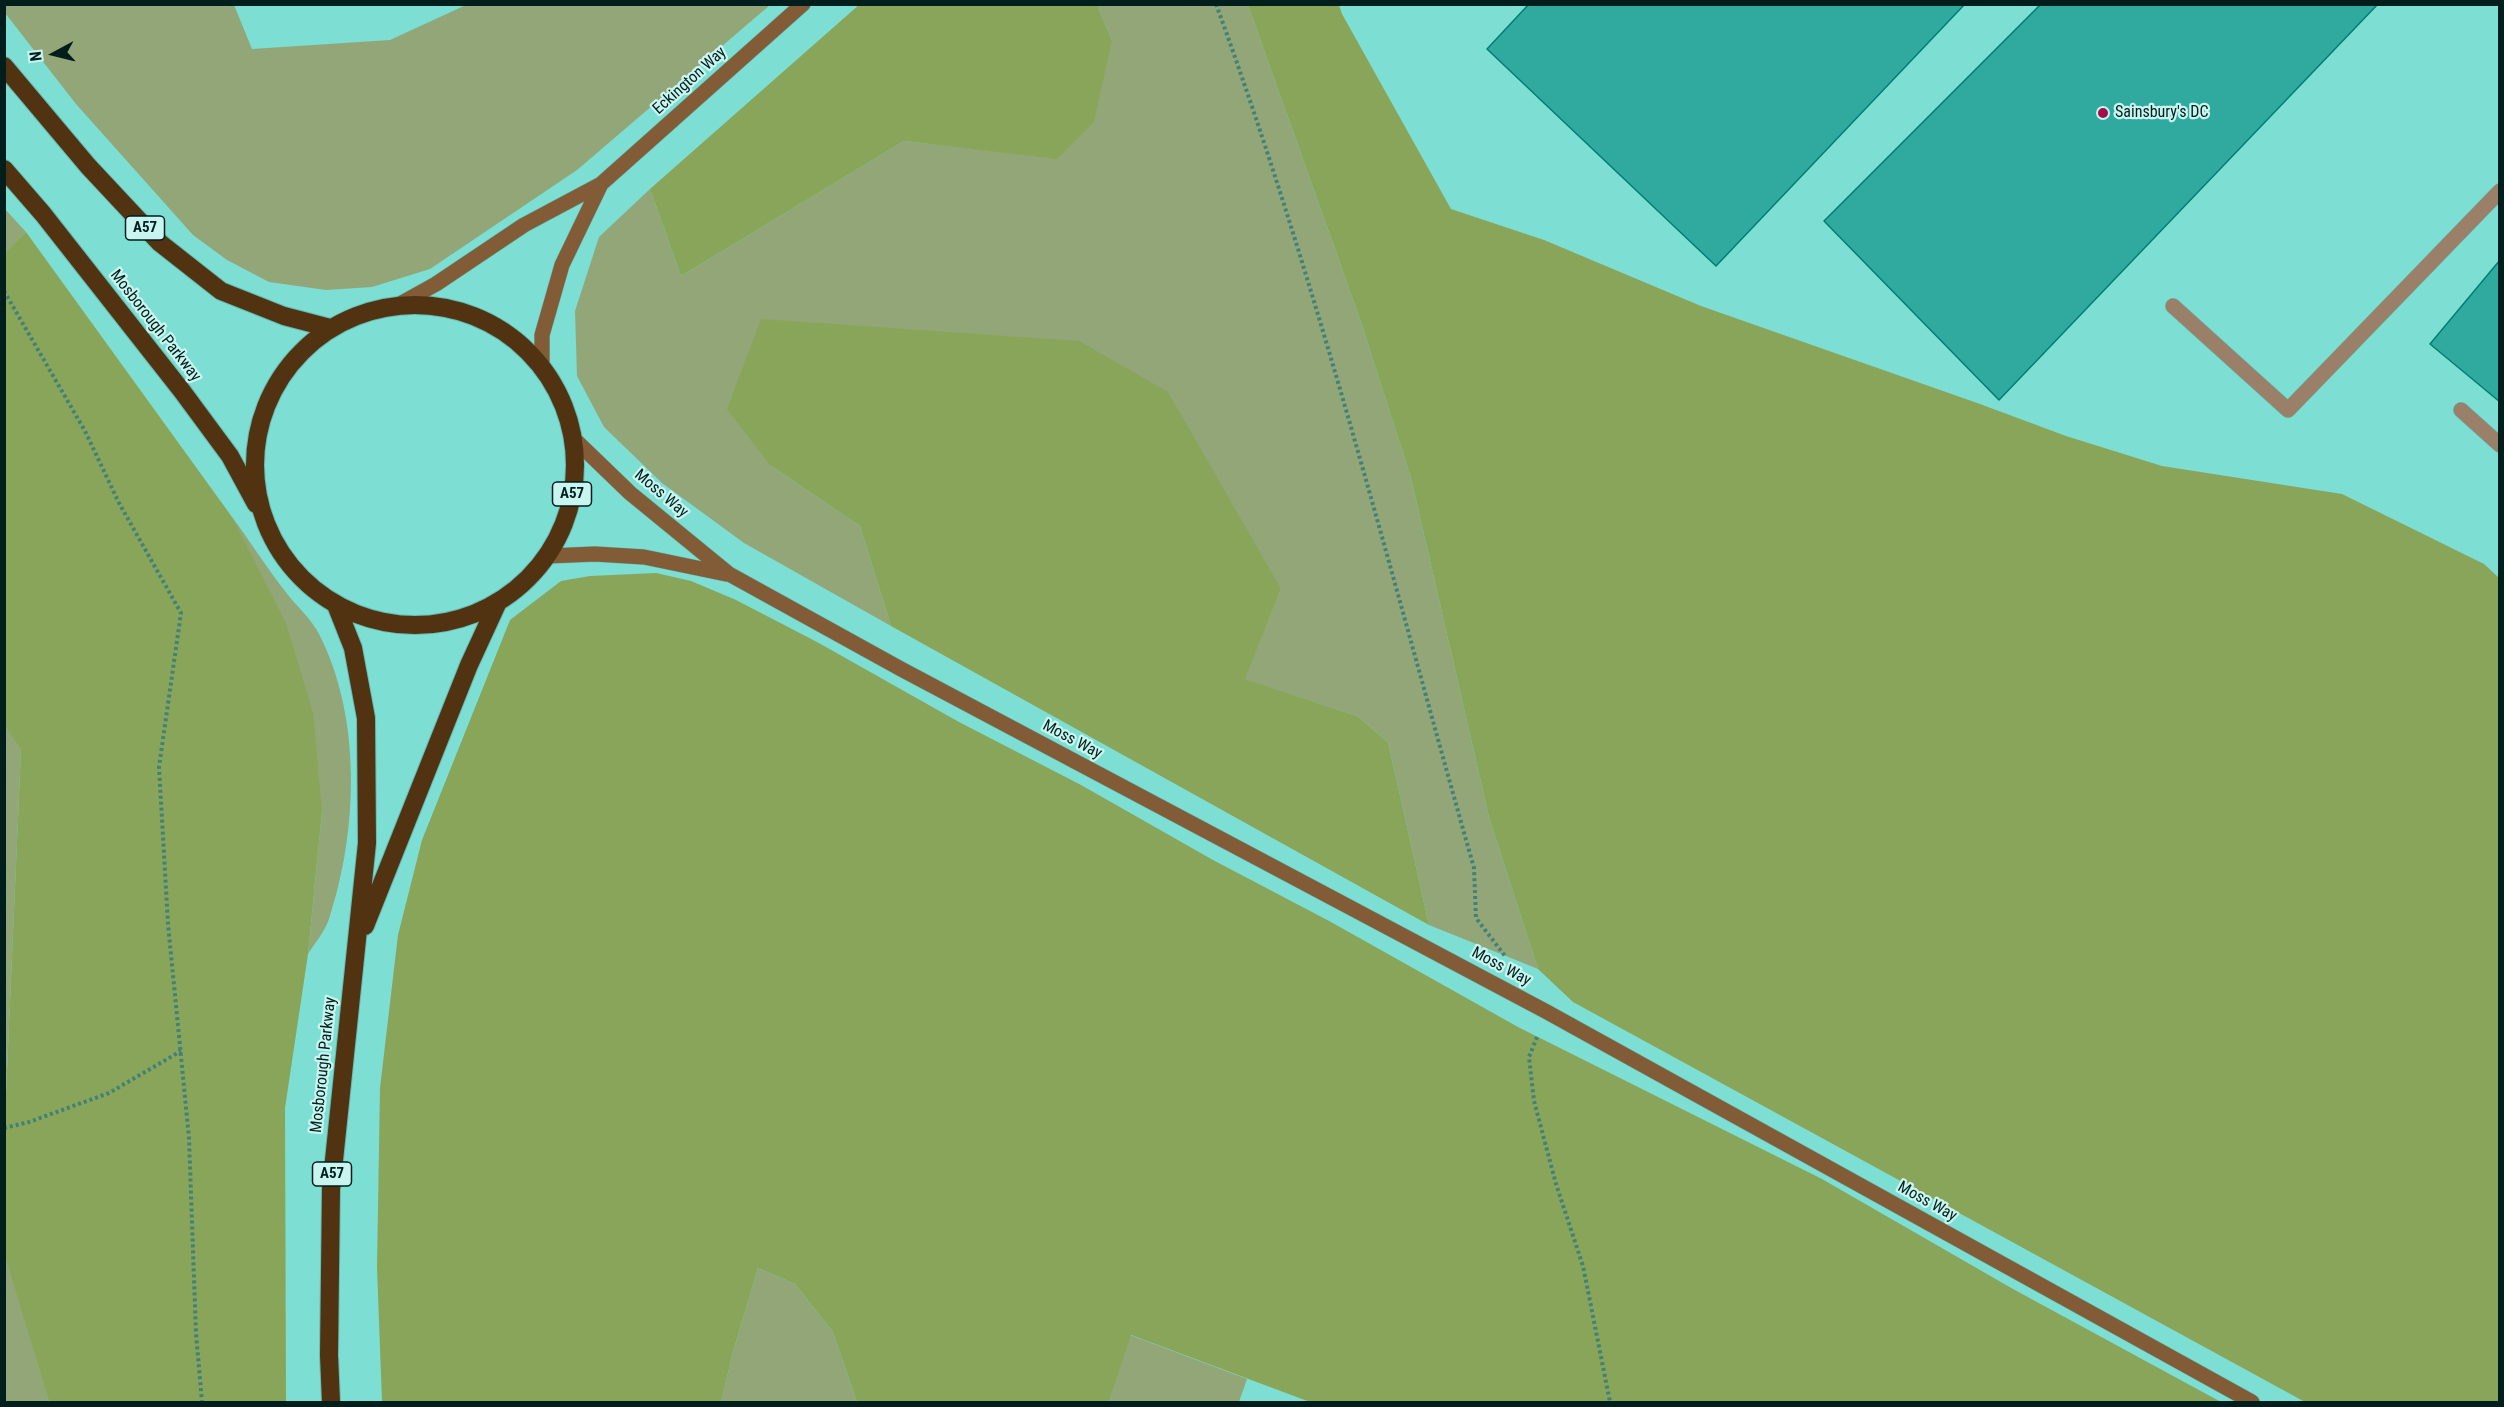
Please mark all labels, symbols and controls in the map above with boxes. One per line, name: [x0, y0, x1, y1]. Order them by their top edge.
north arrow: [24, 24, 84, 84]
street label: Eckington Way: [649, 43, 731, 119]
text: N: [26, 50, 46, 62]
place label: Sainsbury's DC: [2115, 103, 2208, 123]
marker: Sainsbury's DC: [2096, 106, 2110, 120]
road number: A57: [126, 216, 164, 240]
street label: Mosborough Parkway: [105, 266, 205, 386]
street label: Moss Way: [630, 466, 692, 522]
road number: A57: [552, 482, 592, 506]
street label: Moss Way: [1039, 716, 1105, 764]
street label: Moss Way: [1468, 943, 1534, 991]
street label: Mosborough Parkway: [307, 996, 341, 1134]
road number: A57: [312, 1162, 352, 1186]
street label: Moss Way: [1894, 1178, 1960, 1226]

